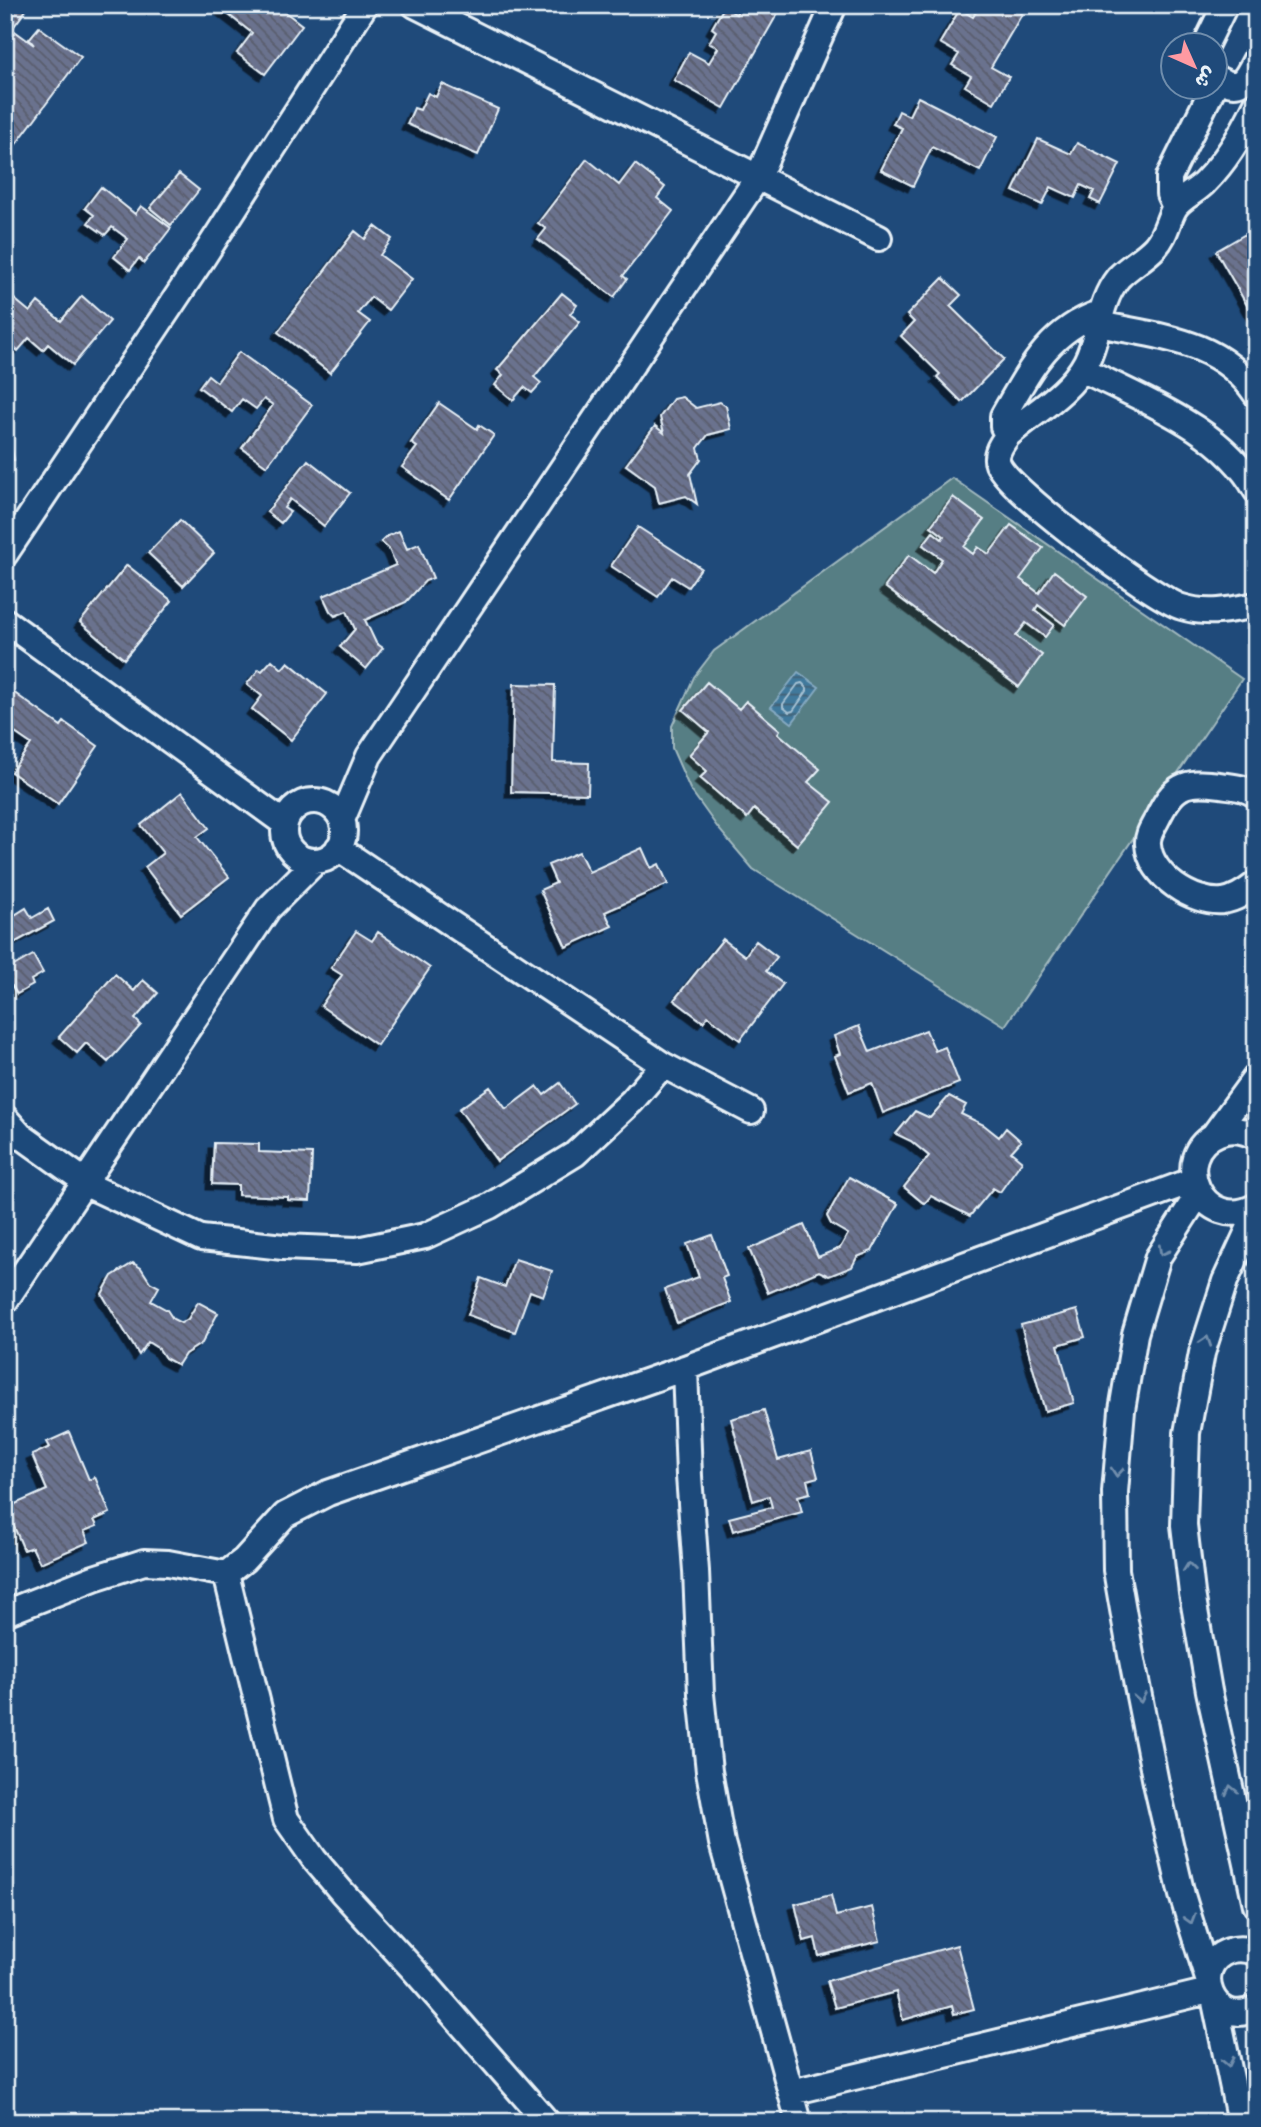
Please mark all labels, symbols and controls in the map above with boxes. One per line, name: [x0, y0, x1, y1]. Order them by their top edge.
north arrow: [1160, 32, 1230, 102]
text: ش: [1190, 62, 1223, 95]
one-way arrow: [1158, 1244, 1171, 1256]
one-way arrow: [1197, 1336, 1212, 1348]
one-way arrow: [1110, 1467, 1125, 1478]
one-way arrow: [1182, 1561, 1197, 1572]
one-way arrow: [1131, 1692, 1146, 1704]
one-way arrow: [1225, 1784, 1240, 1796]
one-way arrow: [1181, 1913, 1196, 1925]
one-way arrow: [1219, 2056, 1234, 2068]

